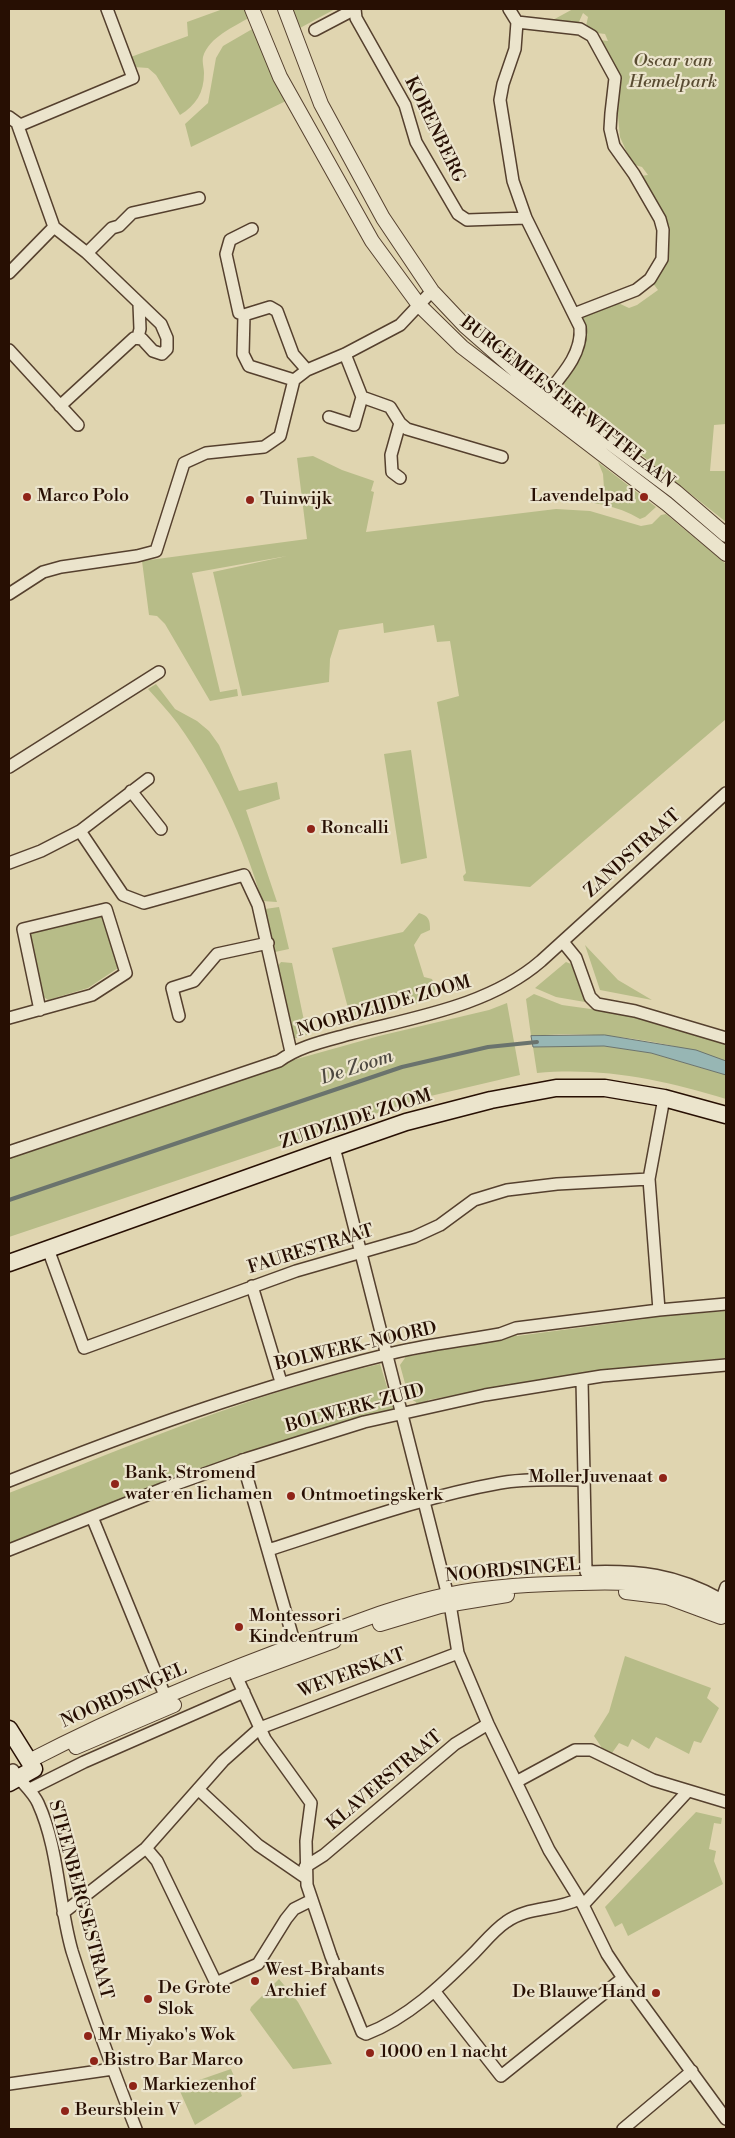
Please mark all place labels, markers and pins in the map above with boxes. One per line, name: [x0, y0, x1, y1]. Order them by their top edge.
place label: Marco Polo: [37, 486, 129, 508]
place label: Lavendelpad: [530, 486, 634, 508]
place label: Tuinwijk: [260, 489, 331, 511]
marker: Marco Polo: [21, 491, 33, 503]
marker: Lavendelpad: [638, 491, 650, 503]
marker: Tuinwijk: [244, 494, 256, 506]
place label: Roncalli: [321, 818, 389, 840]
marker: Roncalli: [305, 823, 317, 835]
place label: Bank, Stromend water en lichamen: [125, 1463, 273, 1506]
place label: MollerJuvenaat: [528, 1467, 653, 1489]
marker: MollerJuvenaat: [657, 1472, 669, 1484]
marker: Bank, Stromend water en lichamen: [109, 1478, 121, 1490]
place label: Ontmoetingskerk: [301, 1485, 443, 1507]
marker: Ontmoetingskerk: [285, 1490, 297, 1502]
place label: Montessori Kindcentrum: [249, 1606, 359, 1648]
marker: Montessori Kindcentrum: [233, 1621, 245, 1633]
place label: West-Brabants Archief: [265, 1960, 385, 2002]
marker: West-Brabants Archief: [249, 1975, 261, 1987]
place label: De Grote Slok: [158, 1978, 231, 2020]
place label: De Blauwe Hand: [512, 1982, 646, 2004]
marker: De Blauwe Hand: [650, 1987, 662, 1999]
marker: De Grote Slok: [142, 1993, 154, 2005]
place label: Mr Miyako's Wok: [98, 2025, 235, 2047]
marker: Mr Miyako's Wok: [82, 2030, 94, 2042]
place label: 1000 en 1 nacht: [380, 2042, 508, 2064]
marker: 1000 en 1 nacht: [364, 2047, 376, 2059]
place label: Bistro Bar Marco: [104, 2050, 243, 2072]
marker: Bistro Bar Marco: [88, 2055, 100, 2067]
place label: Markiezenhof: [143, 2075, 256, 2097]
marker: Markiezenhof: [127, 2080, 139, 2092]
place label: Beursblein V: [75, 2100, 181, 2122]
marker: Beursblein V: [59, 2105, 71, 2117]

